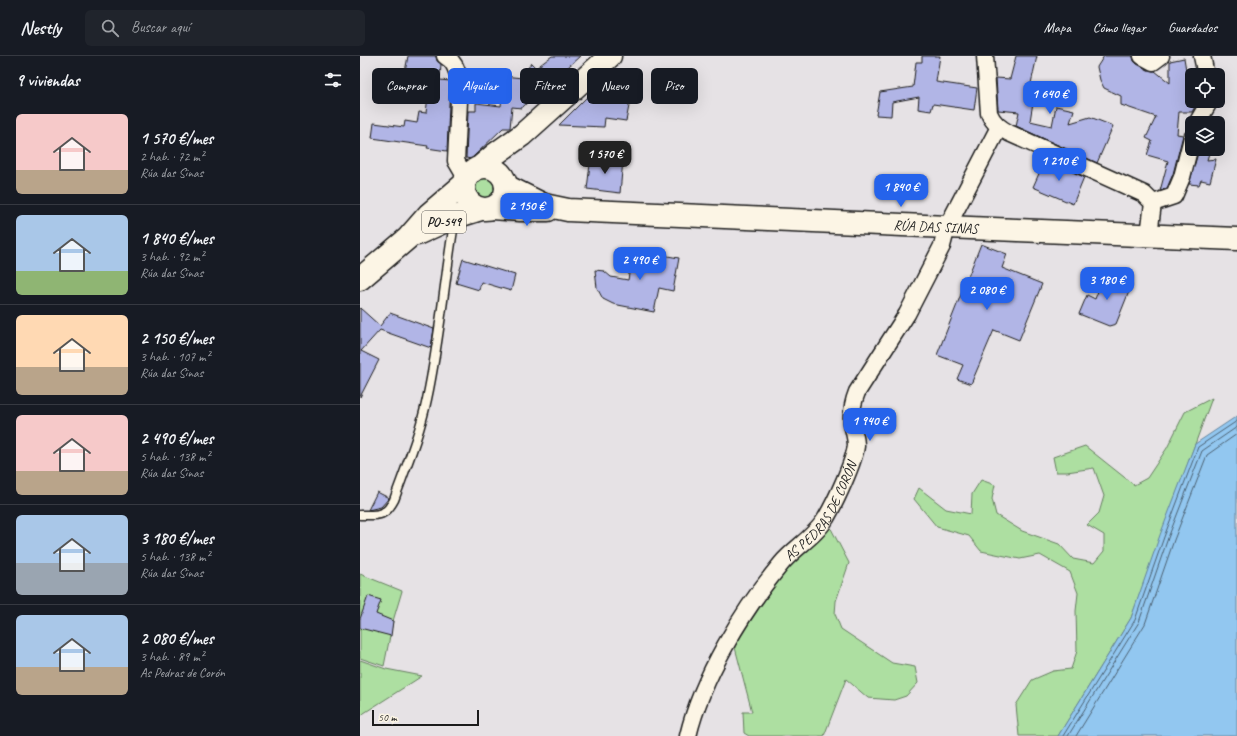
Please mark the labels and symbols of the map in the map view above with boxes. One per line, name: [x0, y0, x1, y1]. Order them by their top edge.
pin: 1 640 €: [1013, 81, 1087, 115]
pin: 1 570 €: [568, 141, 642, 175]
pin: 1 210 €: [1022, 148, 1096, 182]
pin: 1 840 €: [864, 174, 938, 208]
pin: 2 150 €: [490, 193, 564, 227]
road number: PO-549: [422, 211, 466, 233]
street label: RÚA DAS SINAS: [893, 216, 980, 237]
pin: 2 490 €: [603, 247, 677, 281]
pin: 3 180 €: [1070, 267, 1144, 301]
pin: 2 080 €: [950, 277, 1024, 311]
pin: 1 940 €: [833, 408, 907, 442]
street label: AS PEDRAS DE CORÓN: [780, 457, 861, 564]
scale bar: [372, 708, 479, 727]

